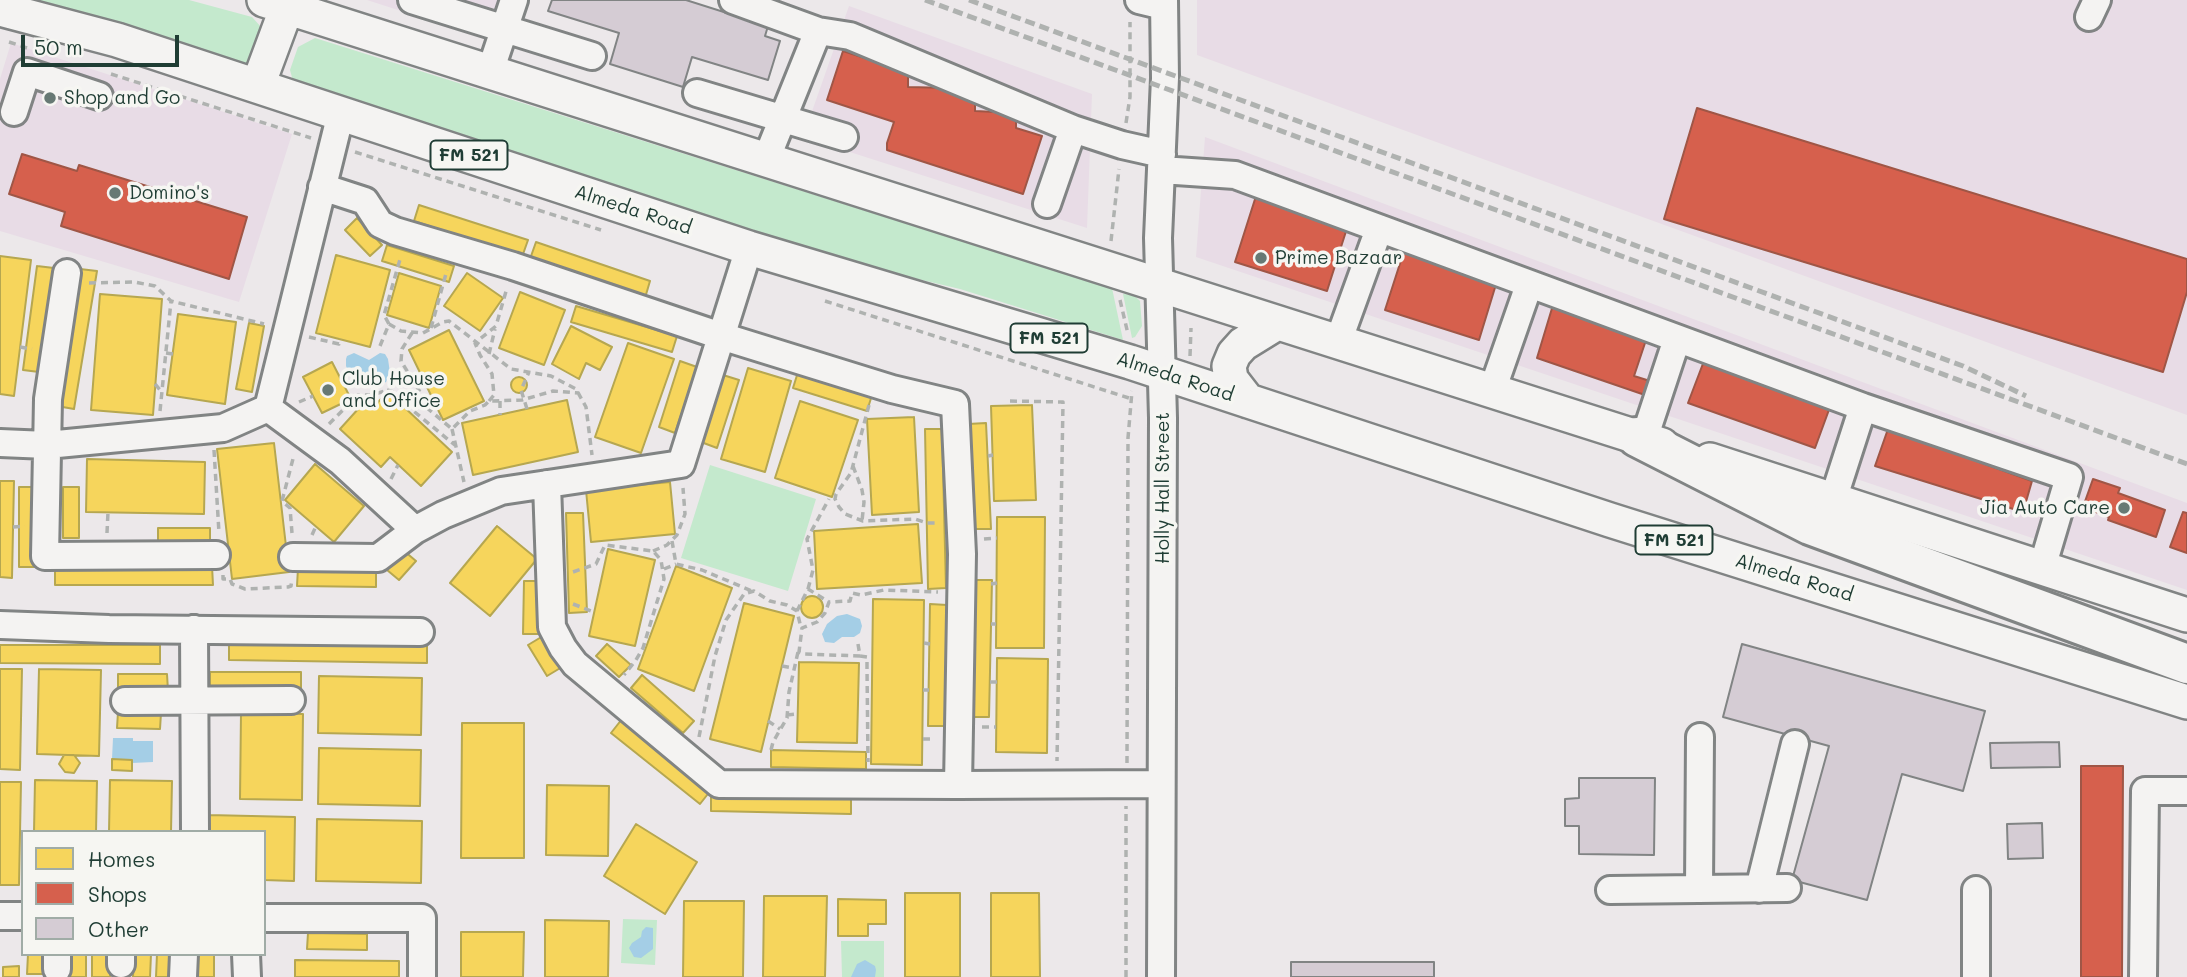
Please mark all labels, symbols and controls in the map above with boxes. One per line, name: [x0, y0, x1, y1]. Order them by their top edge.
scale bar: [24, 21, 182, 65]
text: 50 m: [34, 33, 83, 60]
place label: Shop and Go: [64, 87, 180, 109]
marker: Shop and Go: [42, 90, 58, 106]
road number: FM 521: [430, 140, 508, 170]
street label: Almeda Road: [571, 180, 695, 240]
place label: Domino's: [129, 182, 210, 204]
marker: Domino's: [107, 185, 123, 201]
place label: Prime Bazaar: [1275, 247, 1402, 269]
marker: Prime Bazaar: [1253, 250, 1269, 266]
road number: FM 521: [1010, 324, 1088, 352]
street label: Almeda Road: [1113, 347, 1237, 407]
place label: Club House and Office: [342, 368, 445, 412]
marker: Club House and Office: [320, 382, 336, 398]
street label: Holly Hall Street: [1152, 412, 1174, 564]
place label: Jia Auto Care: [1980, 497, 2110, 519]
marker: Jia Auto Care: [2116, 500, 2132, 516]
road number: FM 521: [1636, 526, 1712, 554]
street label: Almeda Road: [1732, 549, 1856, 607]
legend: [21, 830, 266, 956]
text: Homes: [88, 845, 155, 872]
text: Shops: [88, 880, 147, 907]
text: Other: [88, 915, 149, 942]

